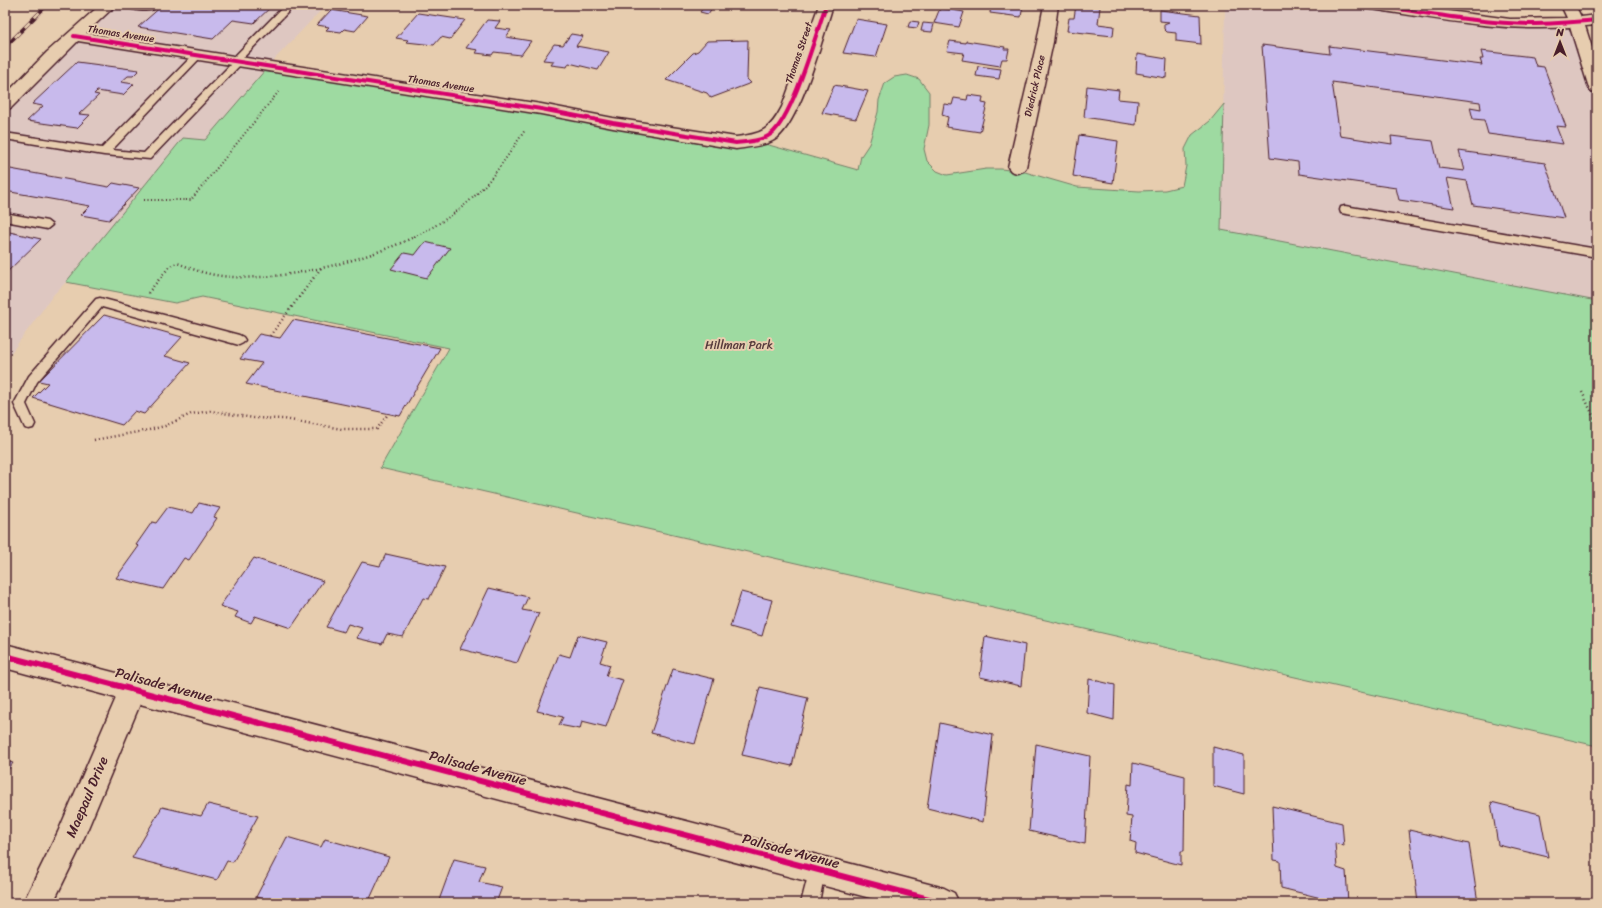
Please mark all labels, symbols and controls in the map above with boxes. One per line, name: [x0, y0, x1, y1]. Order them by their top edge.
street label: Thomas Street: [780, 19, 818, 86]
street label: Thomas Avenue: [86, 20, 156, 48]
north arrow: [1540, 22, 1580, 62]
text: N: [1555, 23, 1564, 42]
street label: Diedrick Place: [1019, 53, 1051, 119]
street label: Thomas Avenue: [406, 70, 476, 98]
park label: Hillman Park: [705, 334, 773, 356]
street label: Palisade Avenue: [112, 660, 216, 710]
street label: Palisade Avenue: [426, 743, 530, 793]
street label: Maepaul Drive: [59, 752, 115, 842]
street label: Palisade Avenue: [739, 826, 843, 876]

